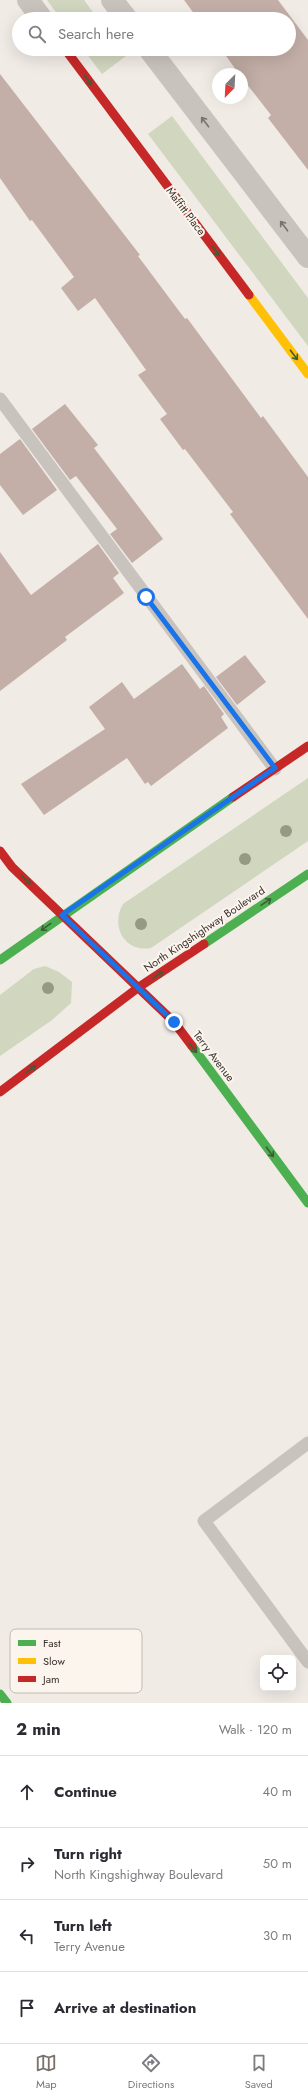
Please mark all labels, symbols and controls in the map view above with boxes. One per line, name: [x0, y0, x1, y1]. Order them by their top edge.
search box: [12, 12, 296, 56]
icon: search: [26, 23, 48, 45]
text: Search here: [58, 23, 134, 45]
north arrow: [212, 68, 248, 104]
one-way arrow: [84, 75, 92, 86]
one-way arrow: [201, 117, 210, 128]
street label: Maffitt Place: [163, 184, 210, 239]
one-way arrow: [280, 220, 289, 231]
one-way arrow: [212, 246, 221, 257]
one-way arrow: [290, 350, 299, 361]
route start: [137, 588, 155, 606]
one-way arrow: [21, 876, 31, 885]
street label: North Kingshighway Boulevard: [140, 882, 268, 976]
one-way arrow: [260, 898, 271, 906]
one-way arrow: [40, 923, 51, 931]
one-way arrow: [152, 970, 164, 978]
route end: [165, 1013, 183, 1031]
street label: Terry Avenue: [190, 1027, 239, 1085]
one-way arrow: [189, 1042, 197, 1053]
one-way arrow: [26, 1064, 37, 1073]
one-way arrow: [266, 1146, 274, 1157]
legend: [10, 1629, 142, 1693]
text: Fast: [43, 1635, 61, 1651]
text: Slow: [43, 1653, 65, 1669]
map controls: [260, 1655, 296, 1691]
button: locate: [260, 1655, 296, 1691]
text: Jam: [41, 1671, 60, 1687]
text: 2 min: [16, 1717, 61, 1741]
text: Walk · 120 m: [219, 1720, 292, 1739]
icon: ahead: [16, 1781, 38, 1803]
text: Continue: [54, 1781, 117, 1803]
text: 40 m: [263, 1782, 292, 1801]
text: Turn right: [54, 1843, 122, 1865]
icon: right: [16, 1853, 38, 1875]
text: 50 m: [263, 1854, 292, 1873]
text: North Kingshighway Boulevard: [54, 1865, 223, 1884]
text: Turn left: [54, 1915, 112, 1937]
icon: left: [16, 1925, 38, 1947]
text: 30 m: [263, 1926, 292, 1945]
text: Terry Avenue: [54, 1937, 125, 1956]
icon: arrive: [16, 1997, 38, 2019]
text: Arrive at destination: [54, 1997, 196, 2019]
tab: Map: [35, 2052, 57, 2092]
tab: Directions: [128, 2052, 174, 2092]
tab: Saved: [245, 2052, 273, 2092]

